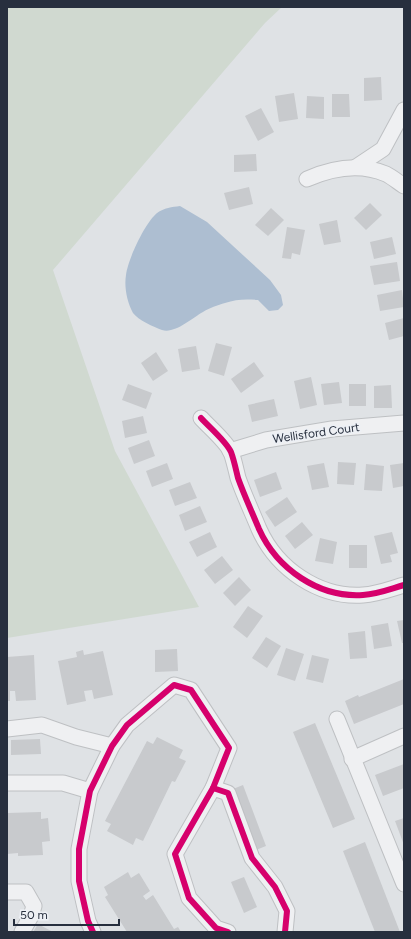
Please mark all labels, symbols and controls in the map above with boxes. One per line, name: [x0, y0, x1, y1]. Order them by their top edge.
street label: Wellisford Court: [272, 420, 361, 446]
scale bar: [14, 901, 119, 927]
text: 50 m: [20, 908, 48, 922]

